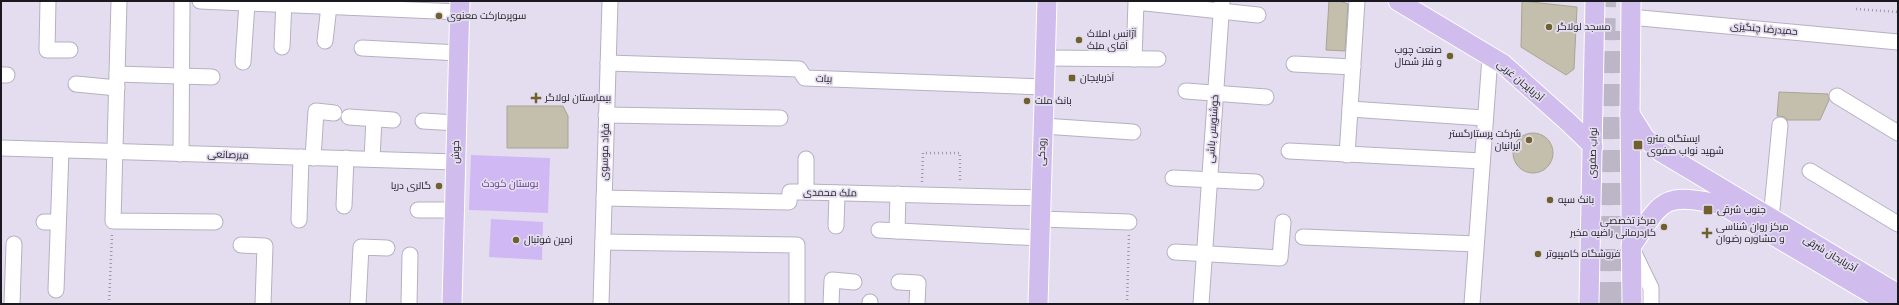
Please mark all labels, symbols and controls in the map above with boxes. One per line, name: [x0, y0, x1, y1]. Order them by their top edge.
place label: سوپرمارکت معنوی: [447, 10, 526, 22]
marker: سوپرمارکت معنوی: [434, 11, 444, 21]
street label: حمیدرضا چنگیزی: [1730, 20, 1798, 38]
place label: مسجد لولاگر: [1556, 21, 1611, 33]
marker: مسجد لولاگر: [1544, 22, 1554, 32]
place label: آژانس املاک آقای ملِک: [1087, 28, 1137, 52]
marker: آژانس املاک آقای ملِک: [1074, 35, 1084, 45]
place label: صنعت چوب و فلز شمال: [1394, 44, 1442, 68]
marker: صنعت چوب و فلز شمال: [1445, 51, 1455, 61]
street label: آذربایجان غربی: [1494, 58, 1546, 104]
place label: آذربایجان: [1080, 72, 1114, 84]
street label: بیات: [816, 73, 832, 85]
marker: آذربایجان: [1067, 73, 1077, 83]
marker: بیمارستان لولاگر: [530, 92, 542, 104]
place label: بیمارستان لولاگر: [544, 92, 611, 104]
street label: خوشنویس باشی: [1205, 94, 1221, 164]
place label: بانک ملت: [1035, 95, 1072, 107]
marker: بانک ملت: [1022, 96, 1032, 106]
street label: فؤاد موسوی: [598, 123, 612, 181]
street label: نواب صفوی: [1586, 127, 1600, 179]
place label: شرکت پرستارگستر ایرانیان: [1448, 128, 1521, 152]
place label: ایستگاه مترو شهید نواب صفوی: [1647, 133, 1724, 157]
marker: شرکت پرستارگستر ایرانیان: [1524, 135, 1534, 145]
street label: رودکی: [1036, 138, 1048, 166]
marker: ایستگاه مترو شهید نواب صفوی: [1632, 139, 1644, 151]
street label: خوش: [450, 140, 462, 164]
street label: میرصانعی: [207, 148, 249, 162]
park label: بوستان کودک: [482, 178, 538, 190]
place label: گالری دریا: [391, 180, 431, 192]
marker: گالری دریا: [434, 181, 444, 191]
street label: ملک محمدی: [803, 187, 857, 199]
place label: بانک سپه: [1558, 194, 1594, 206]
marker: بانک سپه: [1545, 195, 1555, 205]
marker: جنوب شرقی: [1702, 204, 1714, 216]
place label: جنوب شرقی: [1717, 204, 1766, 216]
place label: مرکز تخصصی کاردرمانی راضیه مخبر: [1569, 215, 1656, 239]
place label: مرکز روان شناسی و مشاوره رضوان: [1716, 221, 1789, 245]
marker: مرکز تخصصی کاردرمانی راضیه مخبر: [1659, 222, 1669, 232]
marker: مرکز روان شناسی و مشاوره رضوان: [1701, 227, 1713, 239]
street label: آذربایجان شرقی: [1801, 233, 1859, 275]
place label: زمین فوتبال: [524, 234, 573, 246]
marker: زمین فوتبال: [511, 235, 521, 245]
place label: فروشگاه کامپیوتر: [1545, 248, 1620, 260]
marker: فروشگاه کامپیوتر: [1533, 249, 1543, 259]

